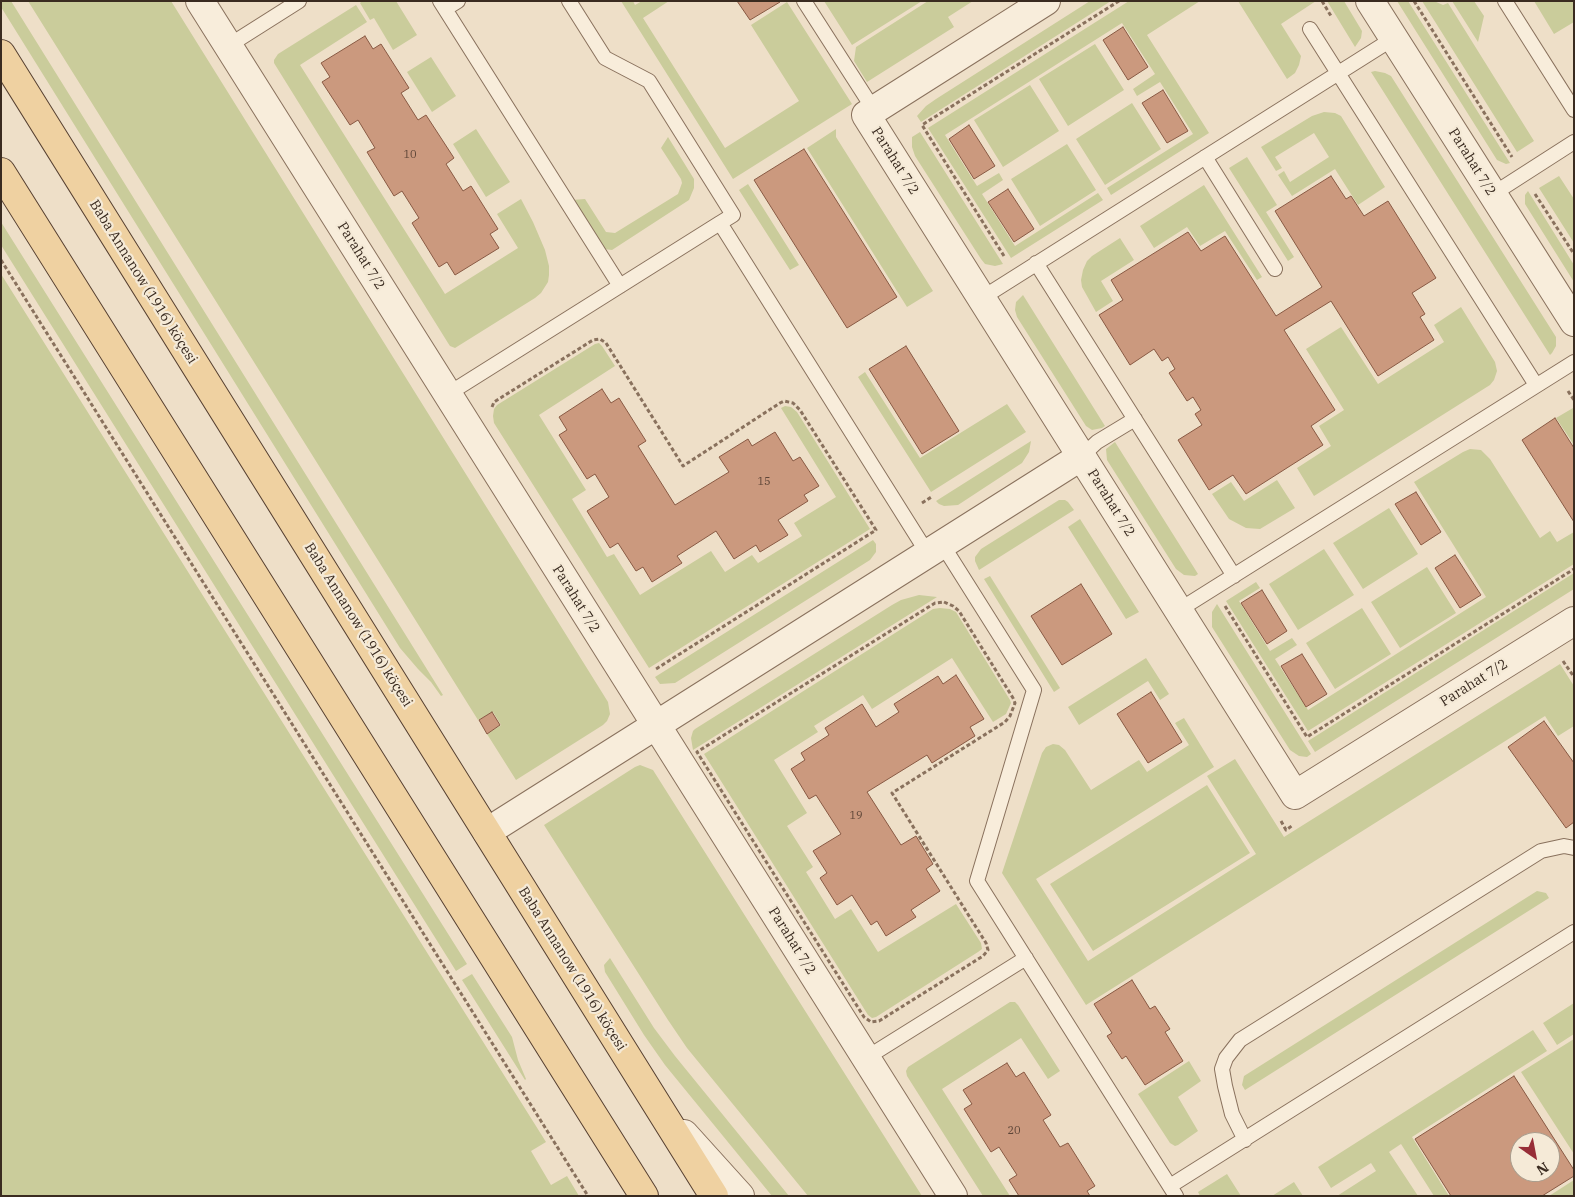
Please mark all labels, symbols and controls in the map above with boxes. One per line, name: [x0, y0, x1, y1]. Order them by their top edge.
street label: Parahat 7/2: [868, 124, 922, 198]
street label: Parahat 7/2: [1445, 125, 1499, 199]
house number: 10: [403, 148, 417, 162]
street label: Baba Annanow (1916) köçesi: [85, 197, 201, 367]
street label: Parahat 7/2: [334, 219, 388, 293]
street label: Parahat 7/2: [1084, 466, 1138, 540]
house number: 15: [757, 475, 771, 489]
street label: Baba Annanow (1916) köçesi: [300, 540, 416, 710]
street label: Parahat 7/2: [549, 562, 603, 636]
street label: Parahat 7/2: [1437, 656, 1511, 710]
house number: 19: [849, 809, 863, 823]
street label: Baba Annanow (1916) köçesi: [514, 884, 630, 1054]
street label: Parahat 7/2: [765, 904, 819, 978]
house number: 20: [1007, 1124, 1021, 1138]
north arrow: [1510, 1132, 1560, 1182]
text: N: [1533, 1158, 1552, 1179]

